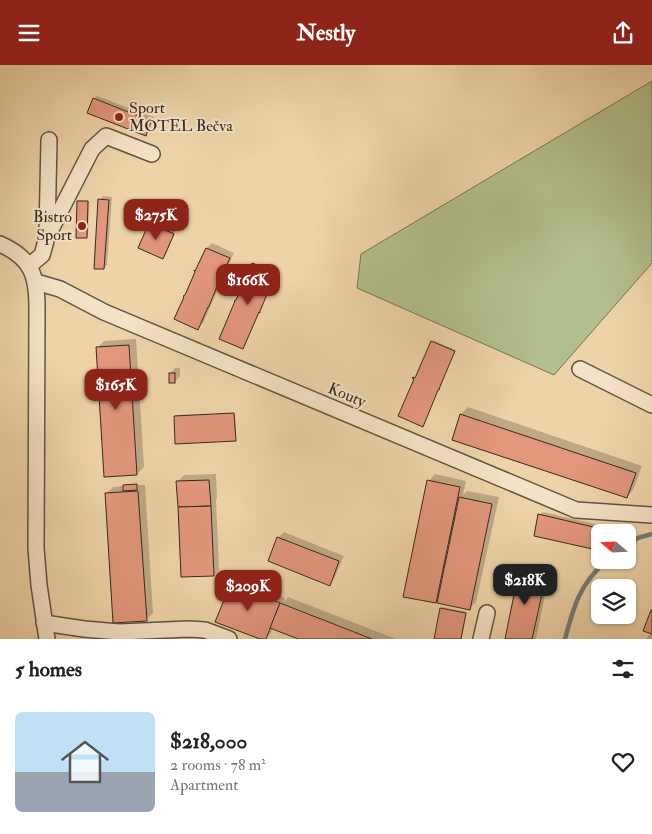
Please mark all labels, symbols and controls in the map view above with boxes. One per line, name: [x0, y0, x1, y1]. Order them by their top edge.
icon: menu: [15, 19, 43, 47]
text: Nestly: [297, 19, 355, 47]
icon: share: [609, 19, 637, 47]
place label: Sport MOTEL Bečva: [129, 98, 233, 136]
marker: Sport MOTEL Bečva: [113, 111, 125, 123]
pin: $275K: [121, 199, 191, 241]
text: $275K: [135, 205, 177, 225]
place label: Bistro Sport: [33, 207, 72, 246]
marker: Bistro Sport: [76, 220, 88, 232]
pin: $166K: [213, 263, 283, 306]
text: $166K: [227, 270, 269, 290]
pin: $165K: [81, 369, 151, 411]
text: $165K: [96, 375, 136, 395]
street label: Kouty: [325, 378, 370, 412]
north arrow: [591, 524, 636, 569]
map controls: [591, 524, 636, 624]
pin: $218K: [490, 563, 560, 606]
pin: $209K: [213, 569, 283, 612]
text: $218K: [504, 570, 546, 590]
text: $209K: [226, 576, 270, 596]
button: layers: [591, 579, 636, 624]
icon: filters: [609, 655, 637, 683]
text: 5 homes: [15, 656, 82, 683]
text: $218,000: [170, 728, 247, 755]
icon: home: [55, 732, 115, 792]
icon: heart: [609, 748, 637, 776]
text: 2 rooms · 78 m²: [170, 755, 266, 775]
text: Apartment: [170, 775, 238, 795]

